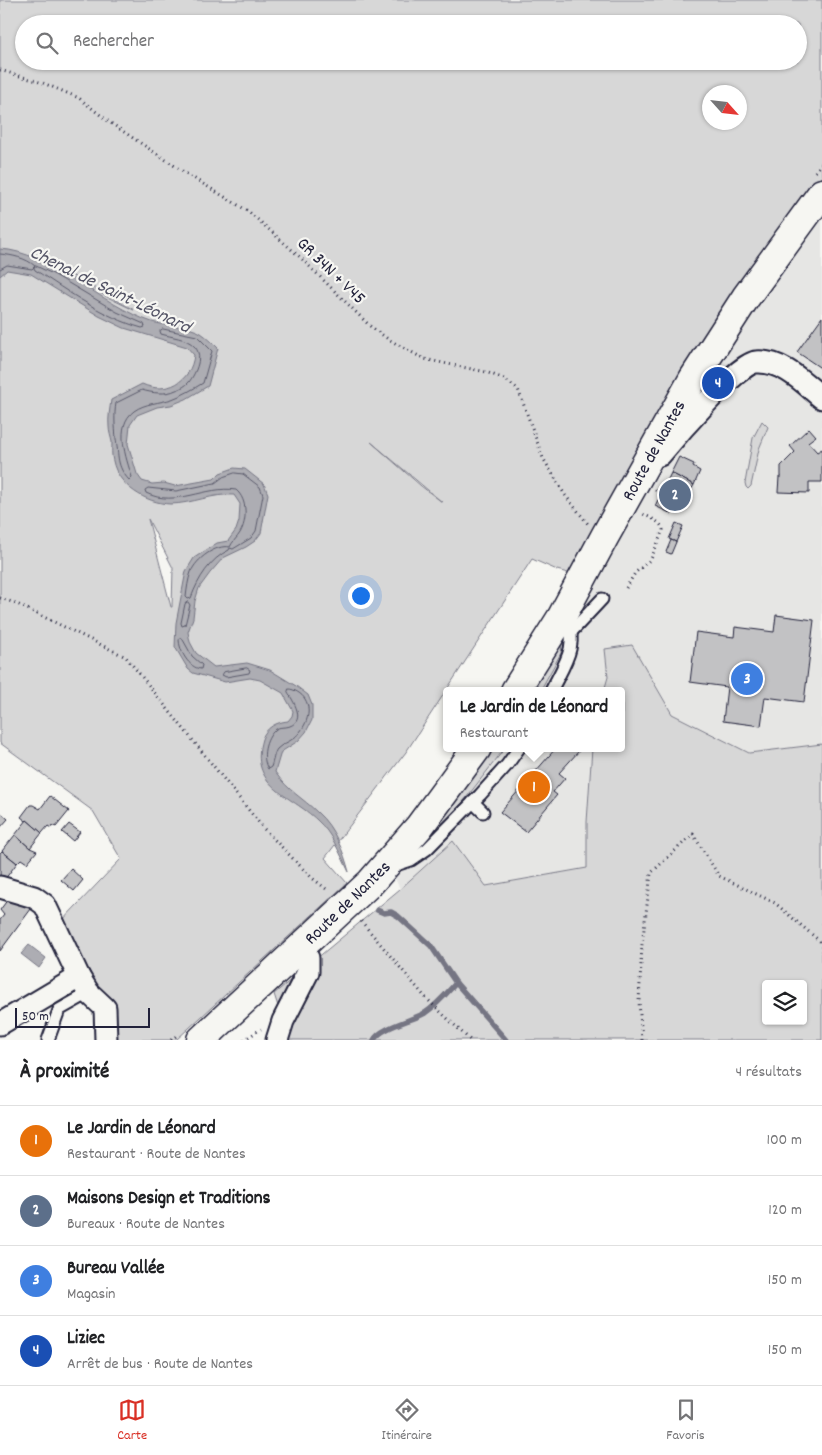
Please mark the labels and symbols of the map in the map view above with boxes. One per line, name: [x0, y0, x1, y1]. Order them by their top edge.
north arrow: [702, 85, 747, 130]
street label: GR 34N + V45: [290, 233, 370, 311]
water label: Chenal de Saint-Léonard: [25, 240, 196, 343]
pin: 4: [702, 364, 734, 402]
street label: Route de Nantes: [617, 396, 693, 506]
pin: 2: [659, 476, 691, 514]
your location: [348, 583, 374, 609]
pin: 3: [731, 660, 763, 698]
pin: 1: [518, 768, 550, 806]
street label: Route de Nantes: [300, 856, 398, 952]
scale bar: [15, 1005, 150, 1028]

